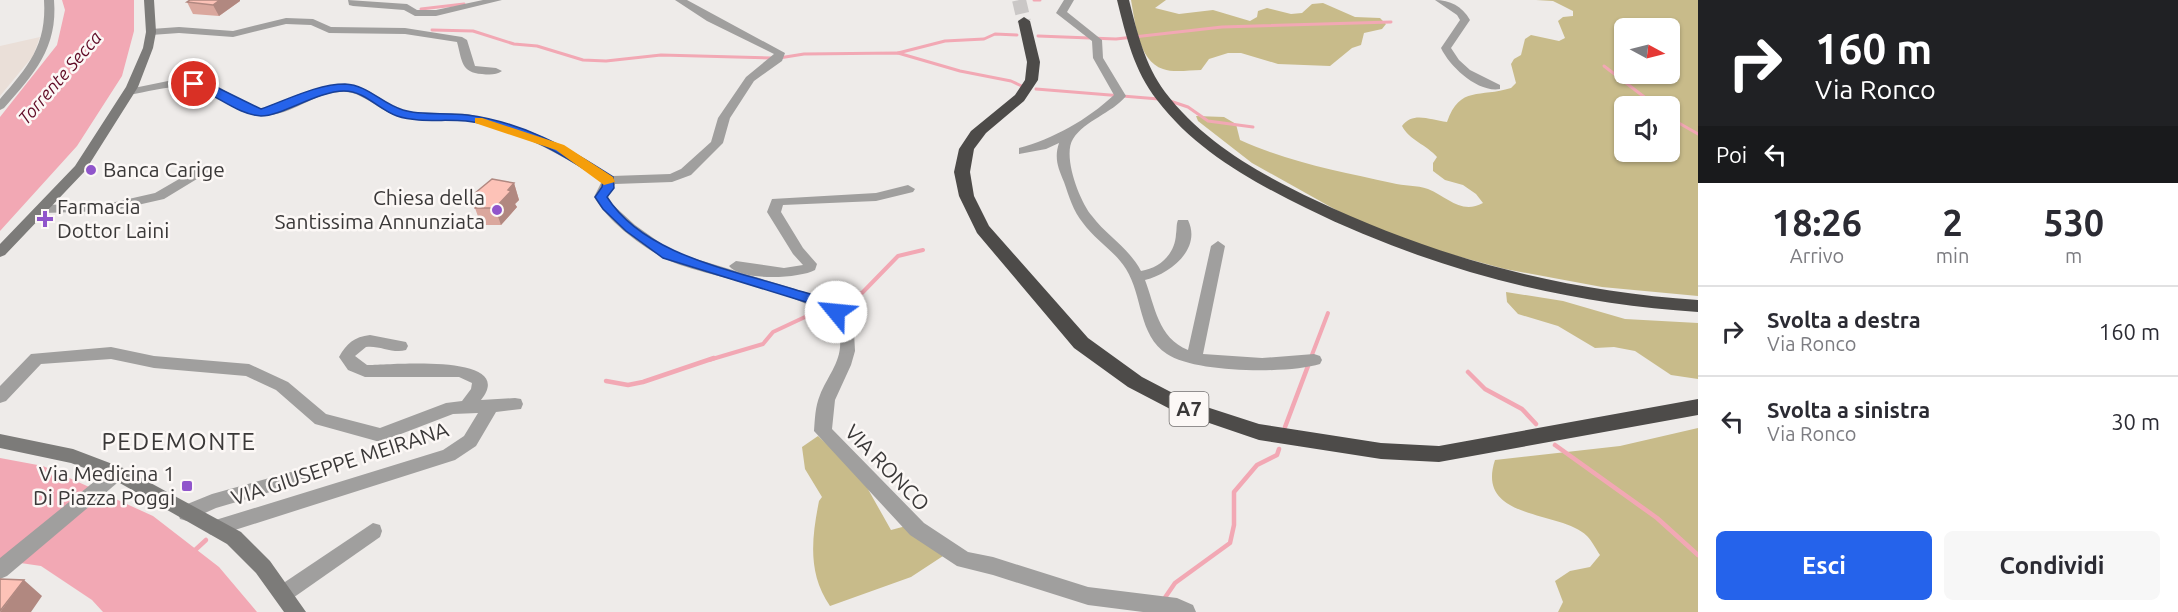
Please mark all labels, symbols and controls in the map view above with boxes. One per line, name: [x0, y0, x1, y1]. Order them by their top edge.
north arrow: [1614, 18, 1680, 84]
map controls: [1614, 18, 1680, 162]
icon: right: [1716, 24, 1794, 102]
text: 160 m: [1815, 25, 1932, 72]
water label: Torrente Secca: [14, 27, 105, 128]
pin: [168, 58, 219, 109]
icon: arrive: [177, 67, 210, 100]
text: Via Ronco: [1815, 74, 1936, 104]
button: sound: [1614, 96, 1680, 162]
icon: left: [1759, 138, 1792, 171]
text: Poi: [1716, 142, 1747, 167]
place label: Banca Carige: [103, 157, 225, 181]
marker: Banca Carige: [84, 163, 98, 177]
place label: Chiesa della Santissima Annunziata: [275, 185, 485, 233]
place label: Farmacia Dottor Laini: [57, 194, 169, 242]
text: 18:26: [1772, 202, 1862, 243]
text: 2: [1942, 202, 1963, 243]
text: 530: [2043, 202, 2104, 243]
marker: Chiesa della Santissima Annunziata: [490, 203, 504, 217]
marker: Farmacia Dottor Laini: [38, 212, 52, 226]
text: Arrivo: [1790, 244, 1844, 267]
text: min: [1936, 244, 1969, 267]
text: m: [2065, 244, 2082, 267]
position arrow: [804, 280, 868, 344]
text: Svolta a destra: [1767, 307, 1921, 332]
icon: right: [1716, 315, 1749, 348]
text: 160 m: [2099, 319, 2160, 344]
text: Via Ronco: [1767, 332, 1857, 355]
road number: A7: [1170, 392, 1208, 426]
text: Svolta a sinistra: [1767, 397, 1930, 422]
icon: left: [1716, 405, 1749, 438]
text: 30 m: [2111, 409, 2160, 434]
street label: VIA GIUSEPPE MEIRANA: [228, 417, 452, 509]
street label: VIA RONCO: [841, 419, 935, 515]
text: Via Ronco: [1767, 422, 1857, 445]
district label: PEDEMONTE: [101, 428, 257, 455]
place label: Via Medicina 1 Di Piazza Poggi: [33, 461, 175, 509]
marker: Via Medicina 1 Di Piazza Poggi: [180, 479, 194, 493]
button: Esci: [1716, 531, 1932, 600]
button: Condividi: [1944, 531, 2160, 600]

